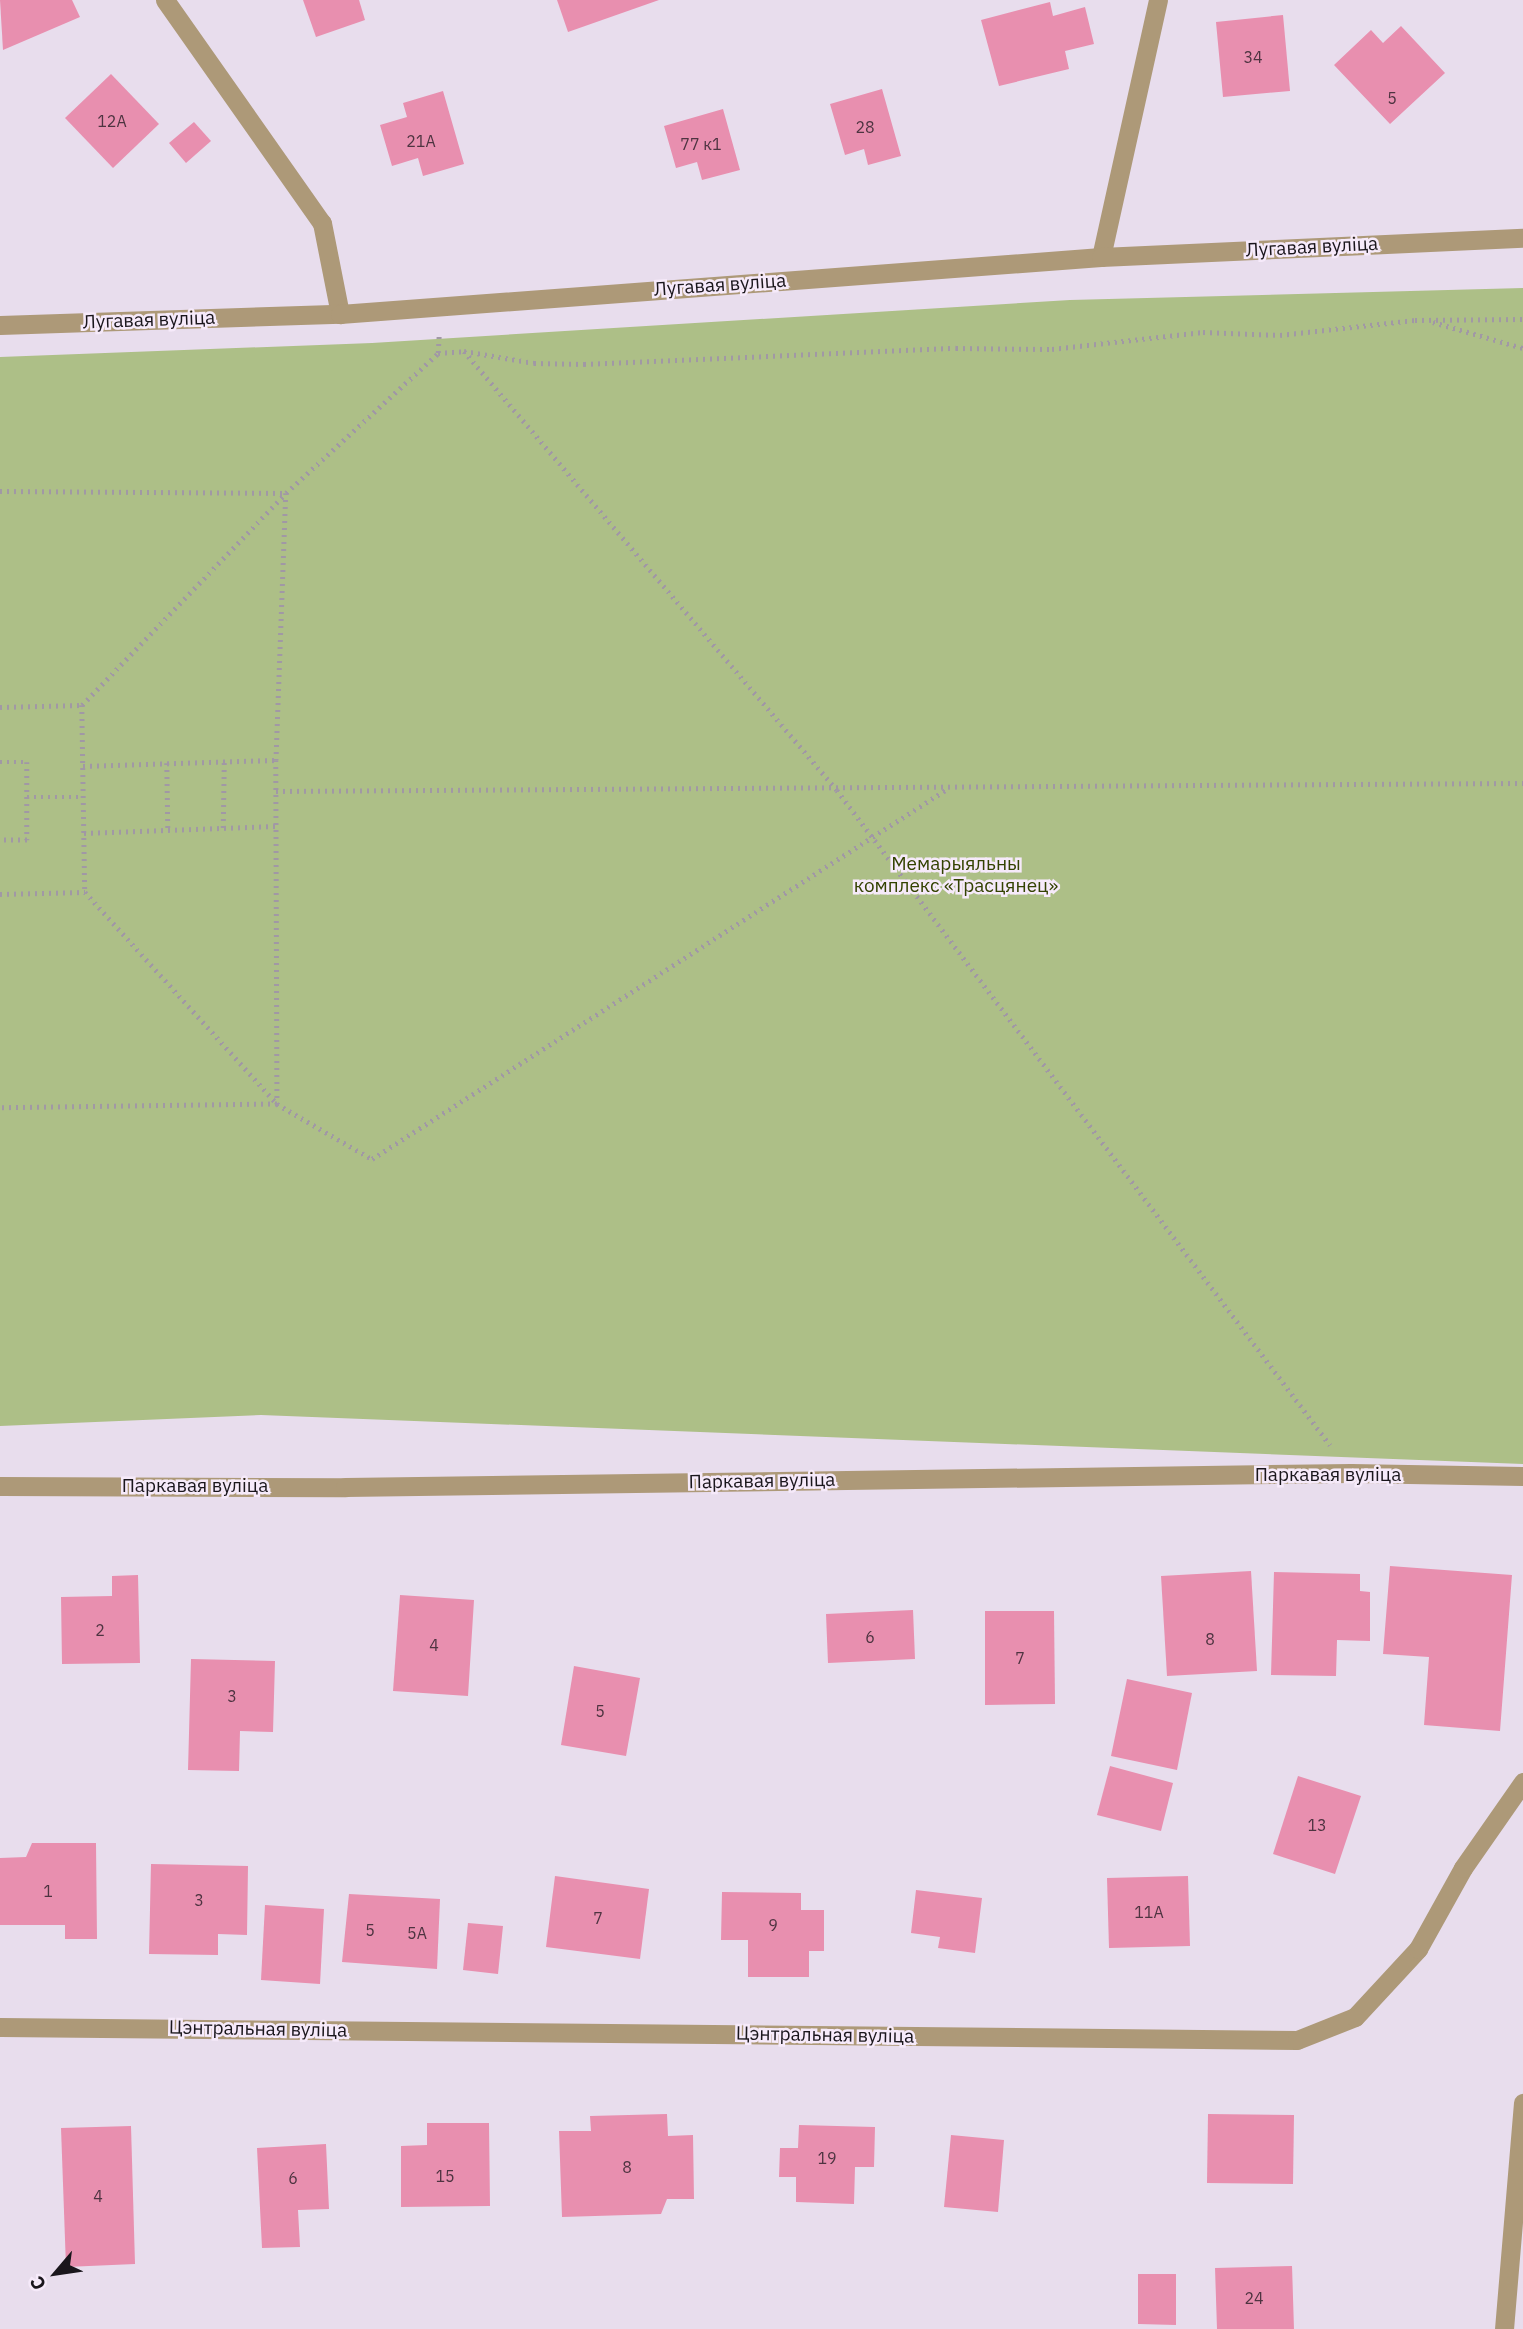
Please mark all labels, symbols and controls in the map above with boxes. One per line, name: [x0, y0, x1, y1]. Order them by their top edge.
house number: 34: [1243, 47, 1263, 67]
house number: 5: [1387, 88, 1397, 108]
house number: 12А: [97, 111, 127, 131]
house number: 28: [855, 117, 875, 137]
house number: 21А: [406, 131, 436, 151]
house number: 77 к1: [680, 134, 722, 154]
street label: Лугавая вуліца: [1245, 232, 1379, 262]
street label: Лугавая вуліца: [653, 269, 787, 301]
street label: Лугавая вуліца: [82, 306, 216, 334]
park label: Мемарыяльны комплекс «Трасцянец»: [854, 853, 1058, 897]
street label: Паркавая вуліца: [1255, 1464, 1401, 1486]
street label: Паркавая вуліца: [688, 1468, 836, 1494]
street label: Паркавая вуліца: [122, 1475, 268, 1497]
house number: 2: [95, 1620, 105, 1640]
house number: 6: [865, 1627, 875, 1647]
house number: 8: [1205, 1629, 1215, 1649]
house number: 4: [429, 1635, 439, 1655]
house number: 7: [1015, 1648, 1025, 1668]
house number: 3: [227, 1686, 237, 1706]
house number: 5: [595, 1701, 605, 1721]
house number: 13: [1307, 1815, 1327, 1835]
house number: 1: [43, 1881, 53, 1901]
house number: 3: [194, 1890, 204, 1910]
house number: 11А: [1134, 1902, 1164, 1922]
house number: 7: [593, 1908, 603, 1928]
house number: 9: [768, 1915, 778, 1935]
house number: 5: [365, 1920, 375, 1940]
house number: 5А: [407, 1923, 427, 1943]
street label: Цэнтральная вуліца: [169, 2016, 347, 2042]
street label: Цэнтральная вуліца: [736, 2022, 914, 2048]
house number: 19: [817, 2148, 837, 2168]
house number: 8: [622, 2157, 632, 2177]
house number: 15: [435, 2166, 455, 2186]
house number: 6: [288, 2168, 298, 2188]
house number: 4: [93, 2186, 103, 2206]
north arrow: [21, 2238, 91, 2308]
text: С: [24, 2272, 51, 2294]
house number: 24: [1244, 2288, 1264, 2308]

